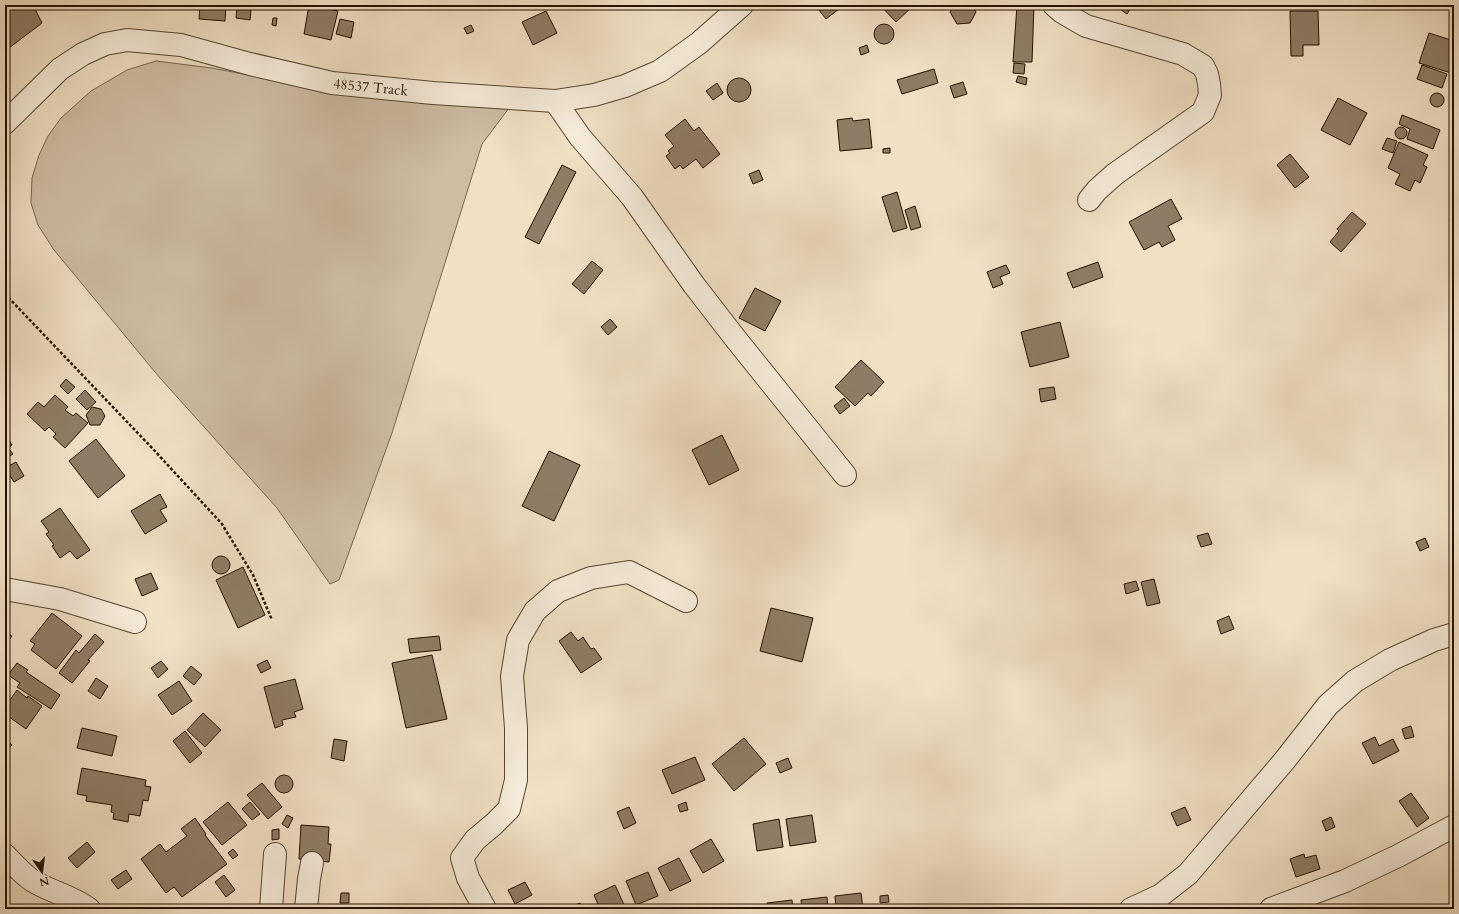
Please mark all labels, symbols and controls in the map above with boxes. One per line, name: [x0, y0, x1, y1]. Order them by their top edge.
street label: 48537 Track: [332, 74, 409, 101]
north arrow: [22, 852, 62, 892]
text: N: [37, 873, 51, 890]

